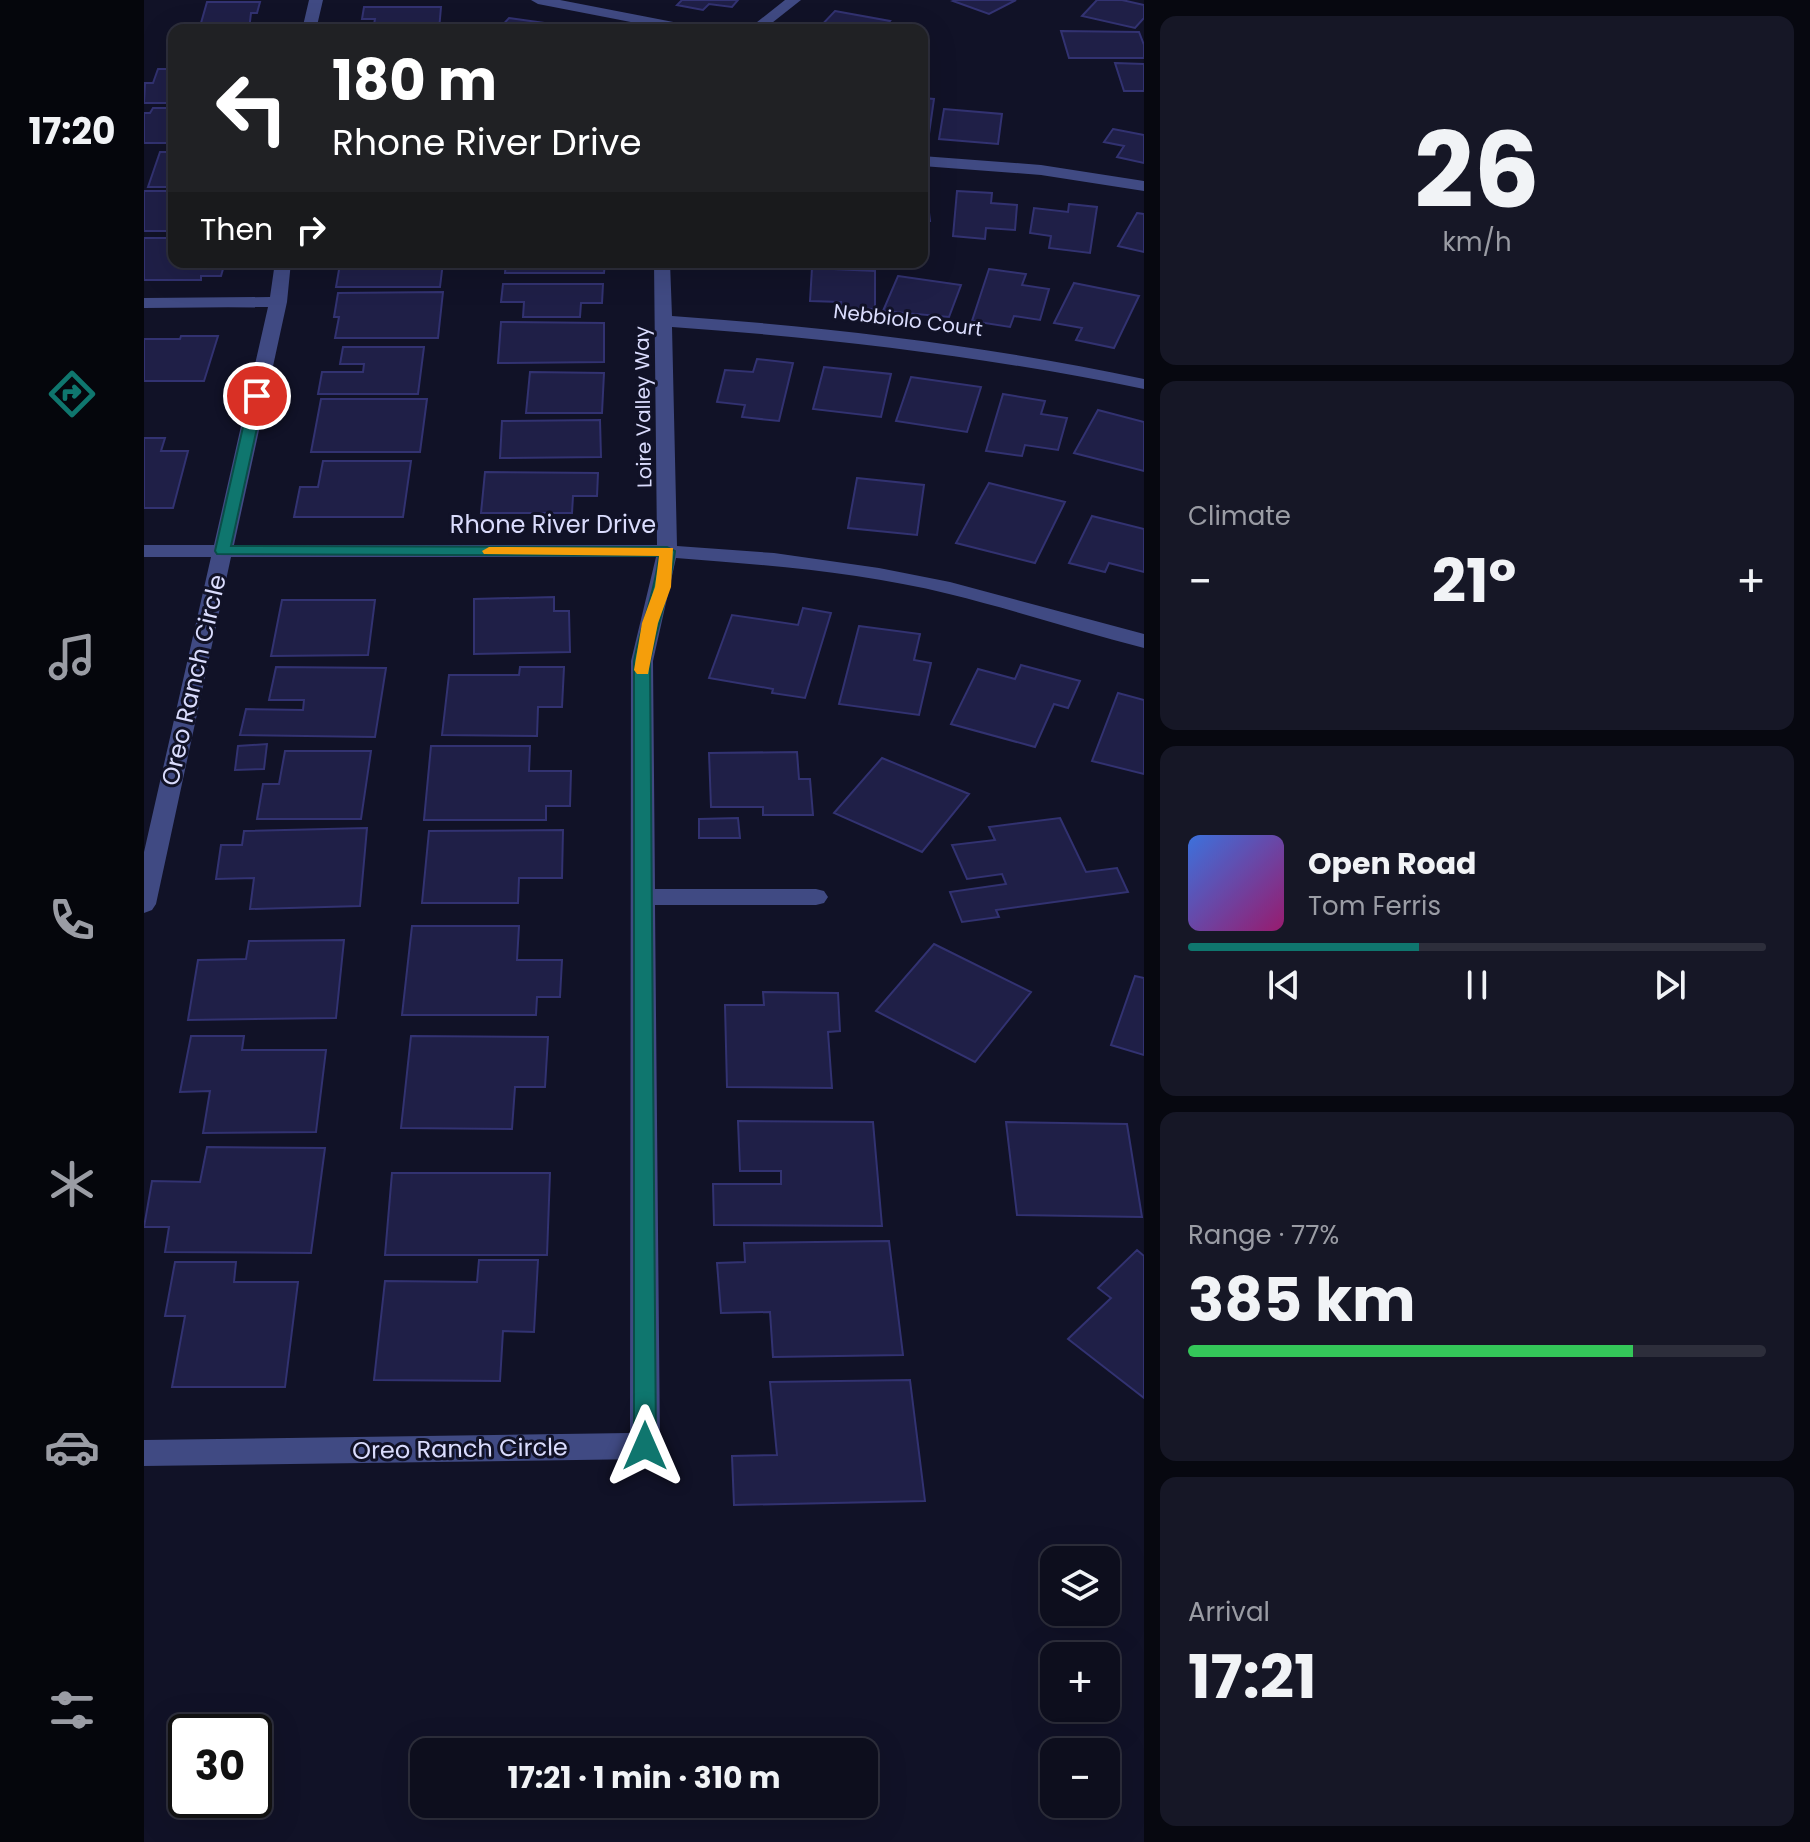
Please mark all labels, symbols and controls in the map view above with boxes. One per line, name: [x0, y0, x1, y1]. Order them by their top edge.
text: 180 m: [332, 41, 497, 120]
icon: left: [200, 56, 304, 160]
text: 26: [1414, 98, 1540, 243]
text: 17:20: [28, 106, 116, 157]
text: Rhone River Drive: [332, 117, 642, 168]
text: Then: [200, 208, 273, 251]
icon: right: [289, 208, 333, 252]
text: km/h: [1442, 224, 1512, 260]
street label: Nebbiolo Court: [832, 297, 984, 343]
street label: Loire Valley Way: [628, 326, 658, 488]
pin: [223, 362, 291, 430]
icon: directions: [44, 366, 100, 422]
icon: arrive: [235, 374, 279, 418]
text: Climate: [1188, 498, 1291, 534]
street label: Rhone River Drive: [450, 508, 656, 541]
text: 21°: [1432, 539, 1516, 623]
text: −: [1188, 551, 1212, 612]
text: +: [1736, 551, 1766, 612]
street label: Oreo Ranch Circle: [153, 571, 234, 789]
icon: music: [44, 629, 100, 685]
text: Open Road: [1308, 842, 1476, 885]
text: Tom Ferris: [1308, 888, 1441, 924]
icon: phone: [44, 892, 100, 948]
icon: previous: [1262, 963, 1306, 1007]
icon: pause: [1455, 963, 1499, 1007]
icon: next: [1648, 963, 1692, 1007]
icon: climate: [44, 1156, 100, 1212]
text: Range · 77%: [1188, 1217, 1339, 1253]
text: 385 km: [1188, 1258, 1416, 1342]
position arrow: [603, 1404, 687, 1488]
icon: car: [44, 1419, 100, 1475]
street label: Oreo Ranch Circle: [352, 1430, 568, 1467]
map controls: [1040, 1546, 1120, 1818]
button: layers: [1040, 1546, 1120, 1626]
text: Arrival: [1188, 1594, 1270, 1630]
text: 17:21: [1188, 1635, 1317, 1719]
button: +: [1040, 1642, 1120, 1722]
icon: filters: [44, 1682, 100, 1738]
speed limit sign: 30: [168, 1714, 272, 1818]
button: −: [1040, 1738, 1120, 1818]
text: 17:21 · 1 min · 310 m: [507, 1756, 781, 1799]

